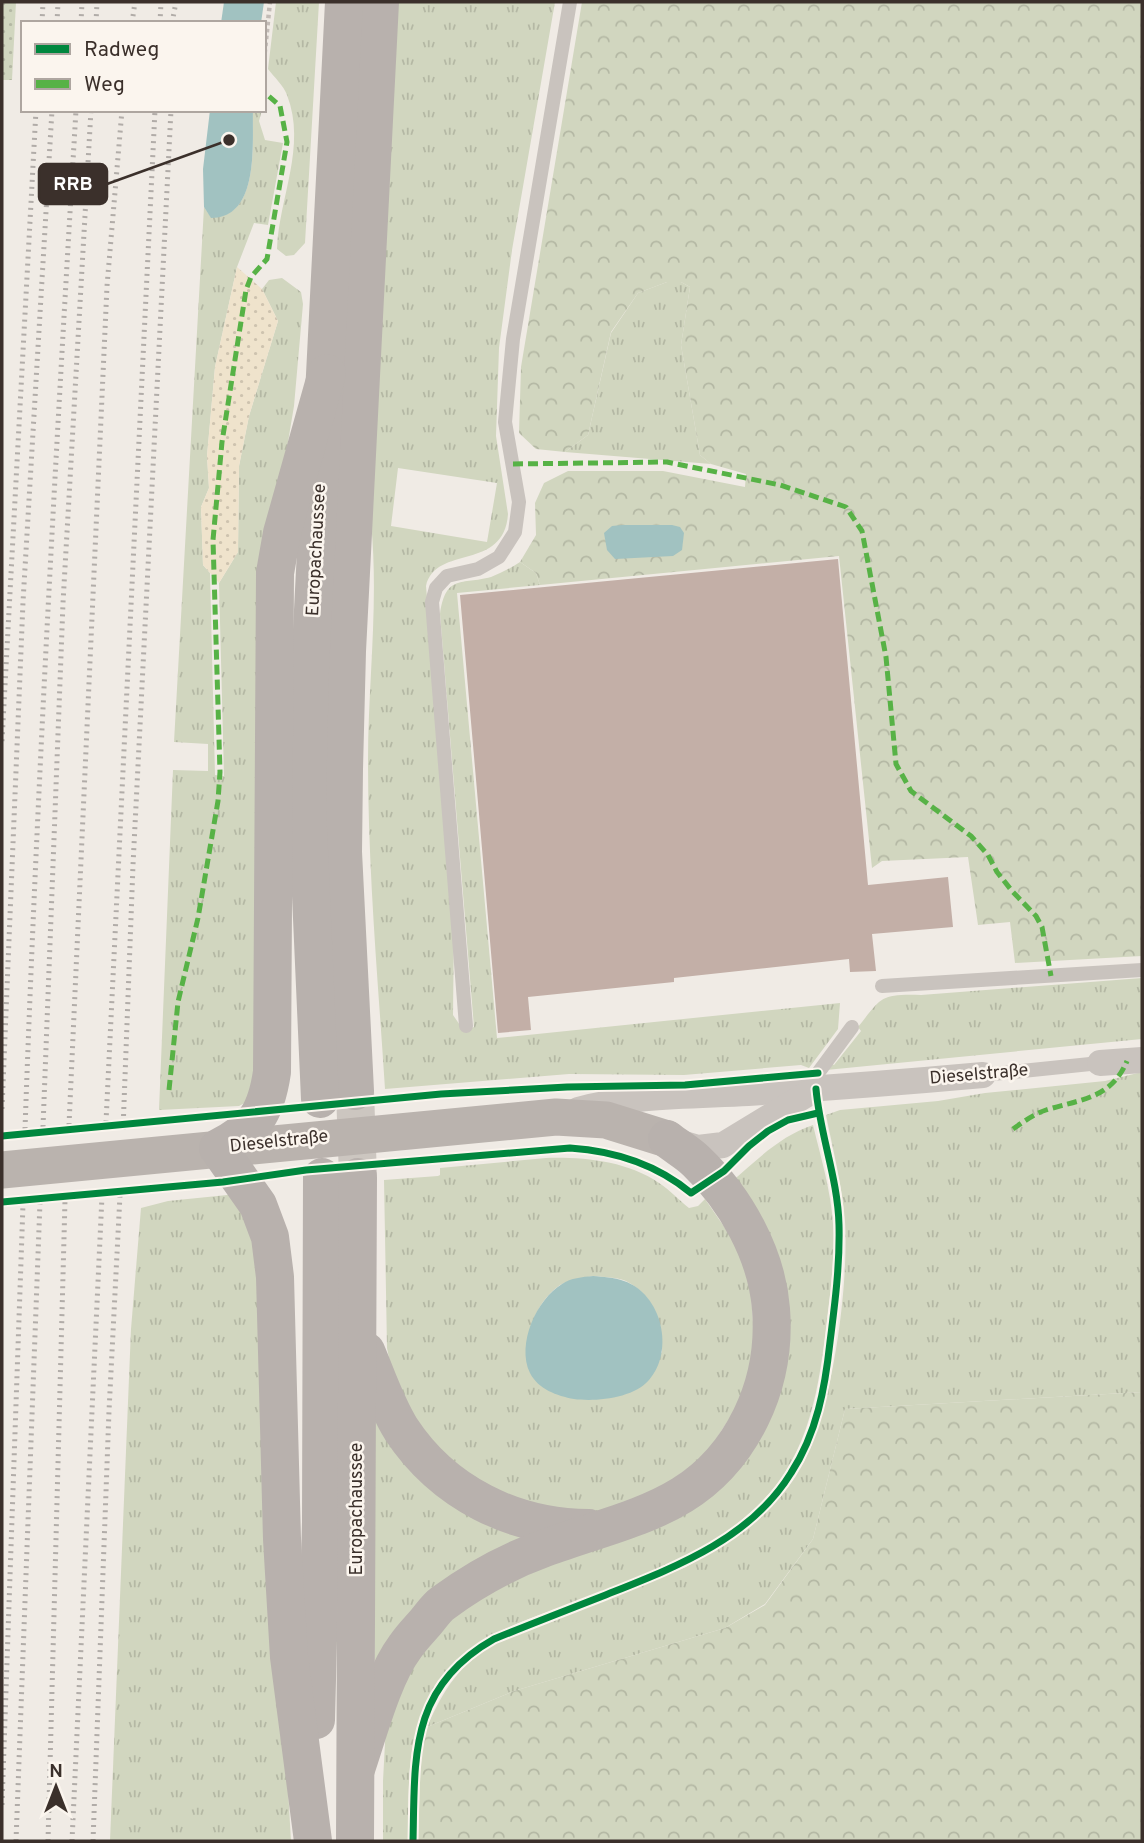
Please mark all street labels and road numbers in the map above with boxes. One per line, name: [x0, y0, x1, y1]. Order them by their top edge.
street label: Europachaussee: [302, 483, 332, 617]
street label: Dieselstraße: [929, 1059, 1029, 1091]
street label: Dieselstraße: [229, 1125, 329, 1159]
street label: Europachaussee: [346, 1443, 369, 1575]

